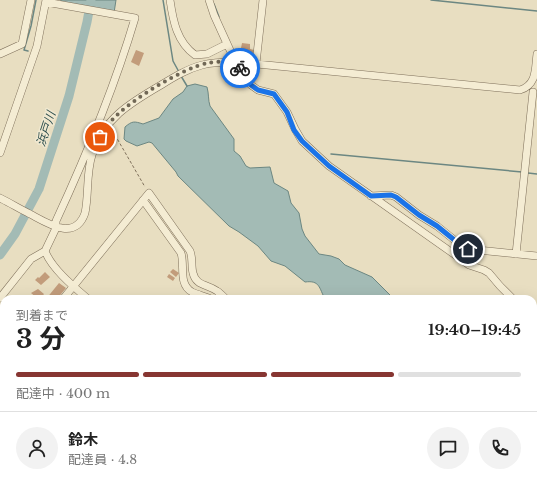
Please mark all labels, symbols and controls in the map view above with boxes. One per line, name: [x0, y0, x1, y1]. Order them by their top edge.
courier: [220, 48, 260, 88]
icon: bike: [229, 57, 251, 79]
water label: 浜戸川: [33, 108, 59, 148]
pin: [83, 120, 117, 154]
icon: bag: [89, 126, 111, 148]
pin: [451, 232, 485, 266]
icon: home: [457, 238, 479, 260]
text: 到着まで: [16, 307, 68, 324]
text: 19:40–19:45: [428, 320, 521, 339]
text: 3 分: [16, 323, 65, 355]
text: 配達中 · 400 m: [16, 385, 110, 402]
button: person: [16, 427, 58, 469]
button: chat: [427, 427, 469, 469]
button: phone: [479, 427, 521, 469]
text: 鈴木: [68, 430, 98, 449]
text: 配達員 · 4.8: [68, 451, 137, 468]

